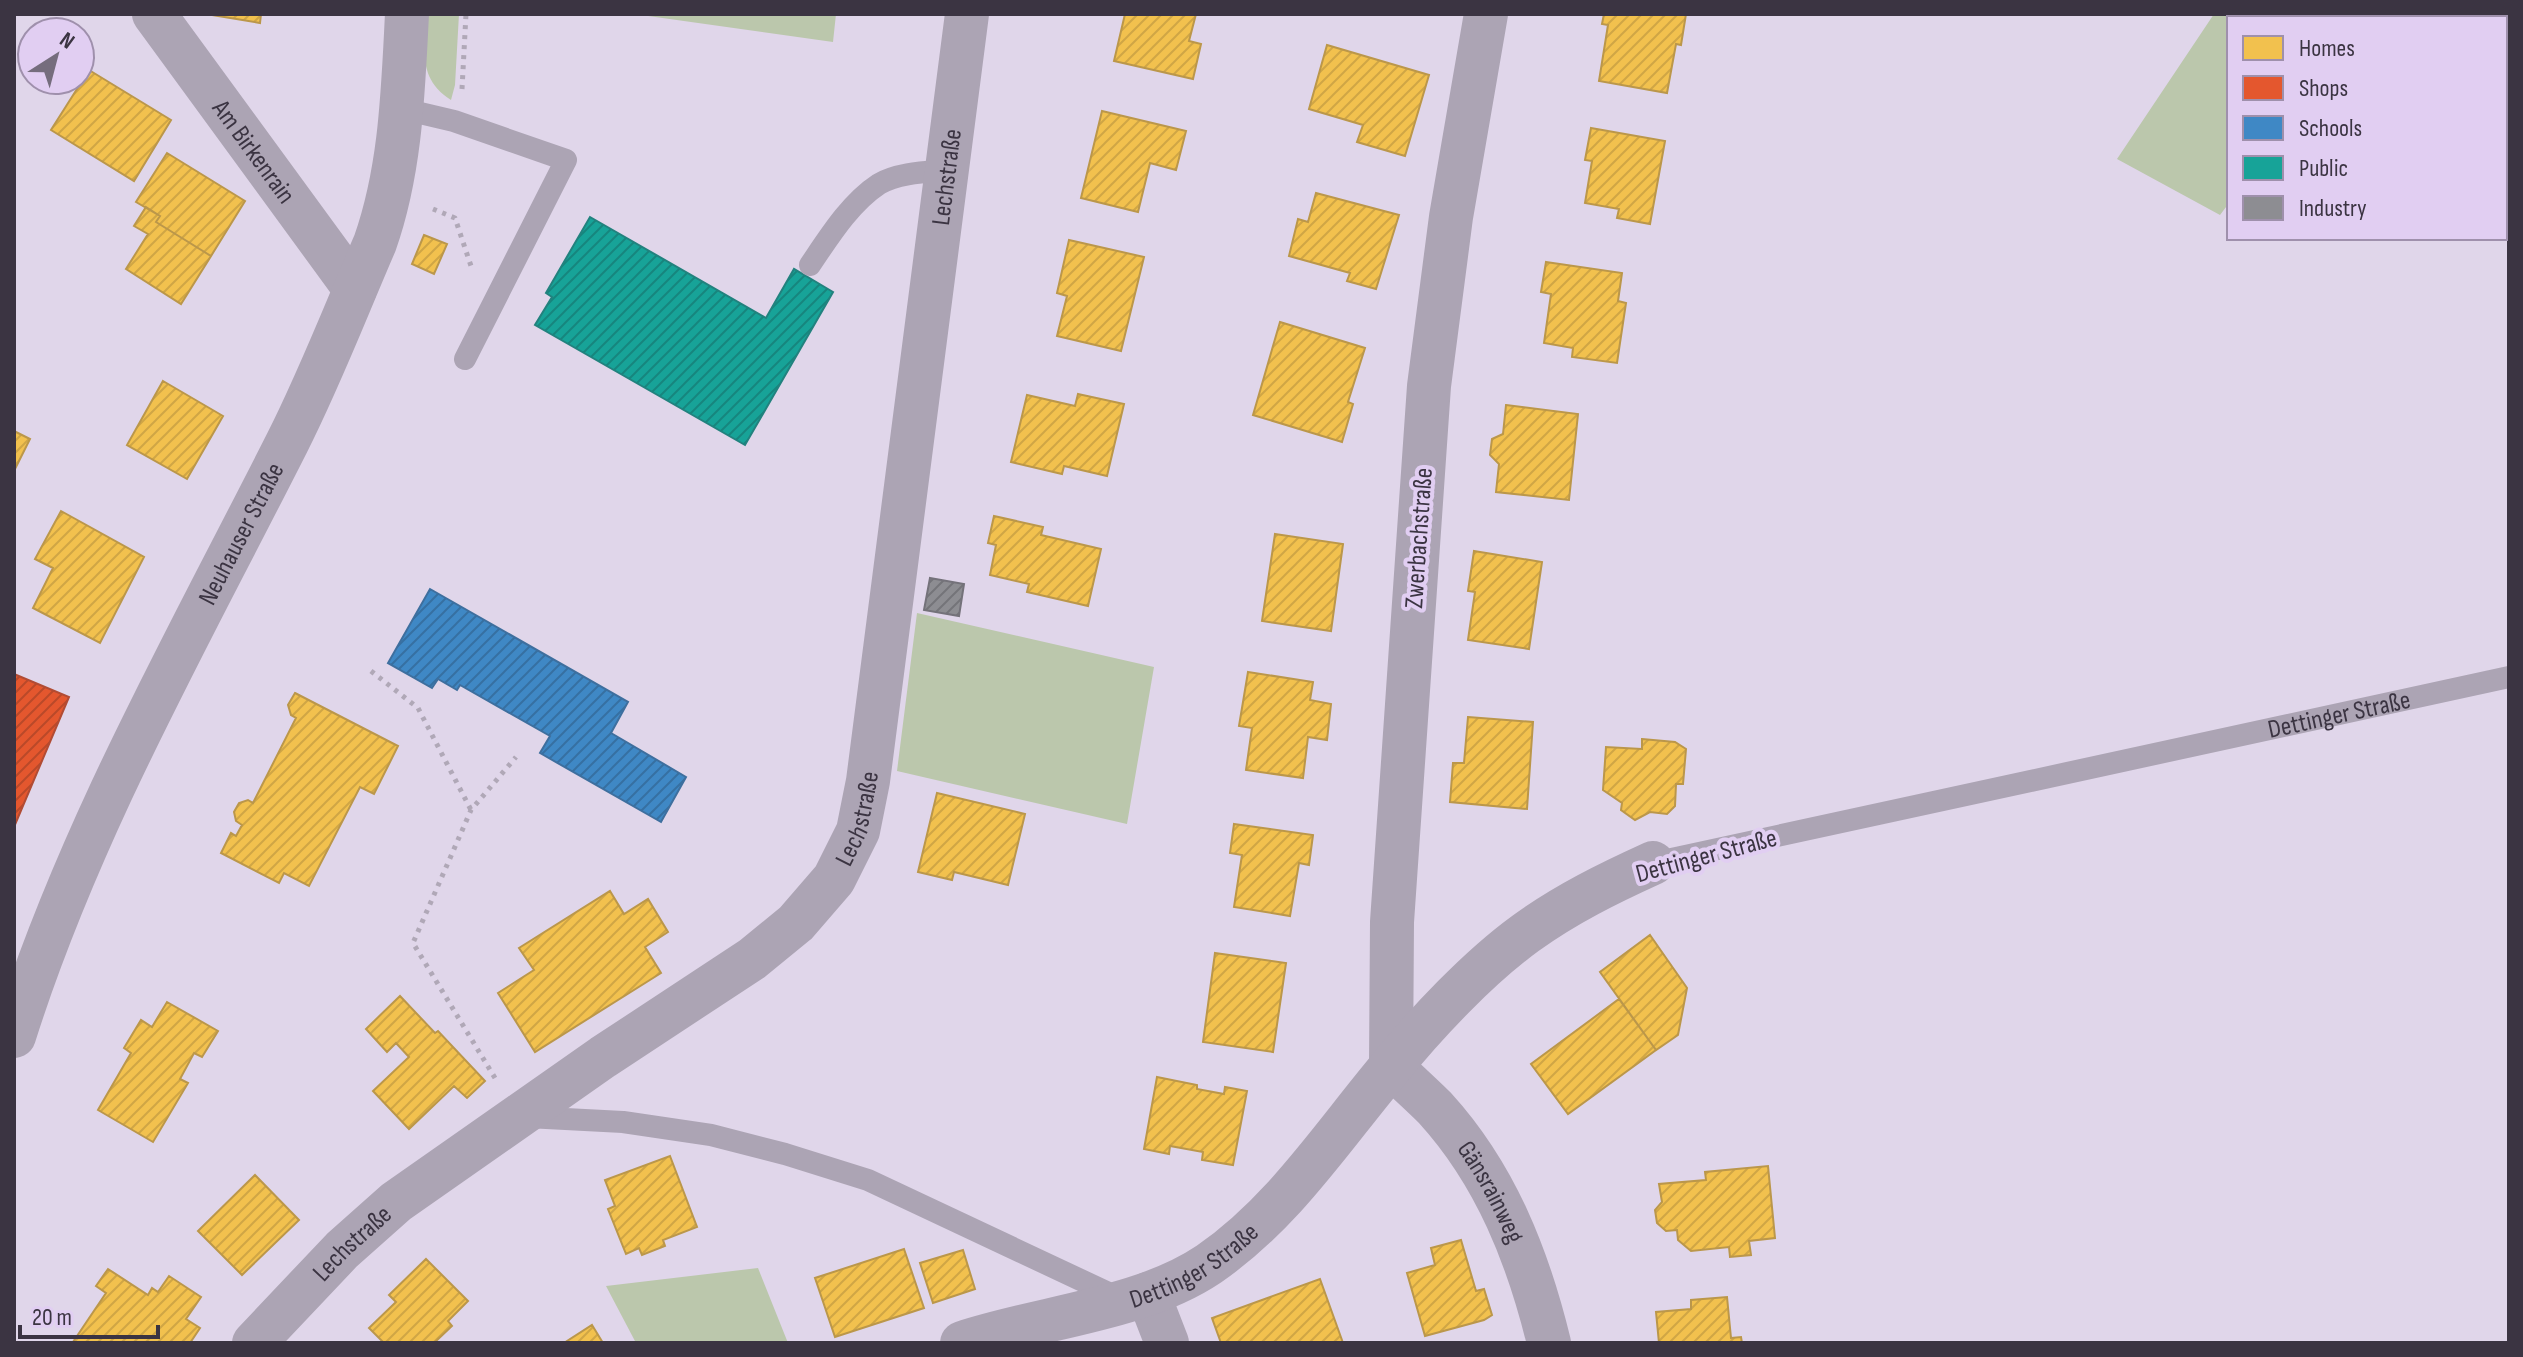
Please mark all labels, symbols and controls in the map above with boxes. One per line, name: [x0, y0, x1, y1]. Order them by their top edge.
north arrow: [16, 16, 96, 96]
legend: [2227, 16, 2507, 240]
text: N: [54, 27, 80, 55]
text: Homes: [2299, 34, 2355, 63]
text: Shops: [2299, 74, 2348, 103]
street label: Am Birkenrain: [204, 94, 301, 210]
text: Schools: [2299, 114, 2362, 143]
street label: Lechstraße: [926, 127, 969, 227]
text: Public: [2299, 154, 2348, 183]
text: Industry: [2299, 194, 2366, 223]
street label: Neuhauser Straße: [192, 458, 291, 610]
street label: Zwerbachstraße: [1399, 467, 1440, 609]
street label: Dettinger Straße: [2265, 685, 2413, 746]
street label: Lechstraße: [829, 770, 886, 871]
street label: Dettinger Straße: [1632, 823, 1780, 890]
street label: Gänsrainweg: [1450, 1135, 1530, 1248]
street label: Lechstraße: [307, 1199, 399, 1288]
street label: Dettinger Straße: [1126, 1217, 1265, 1316]
scale bar: [20, 1289, 158, 1339]
text: 20 m: [32, 1303, 72, 1332]

